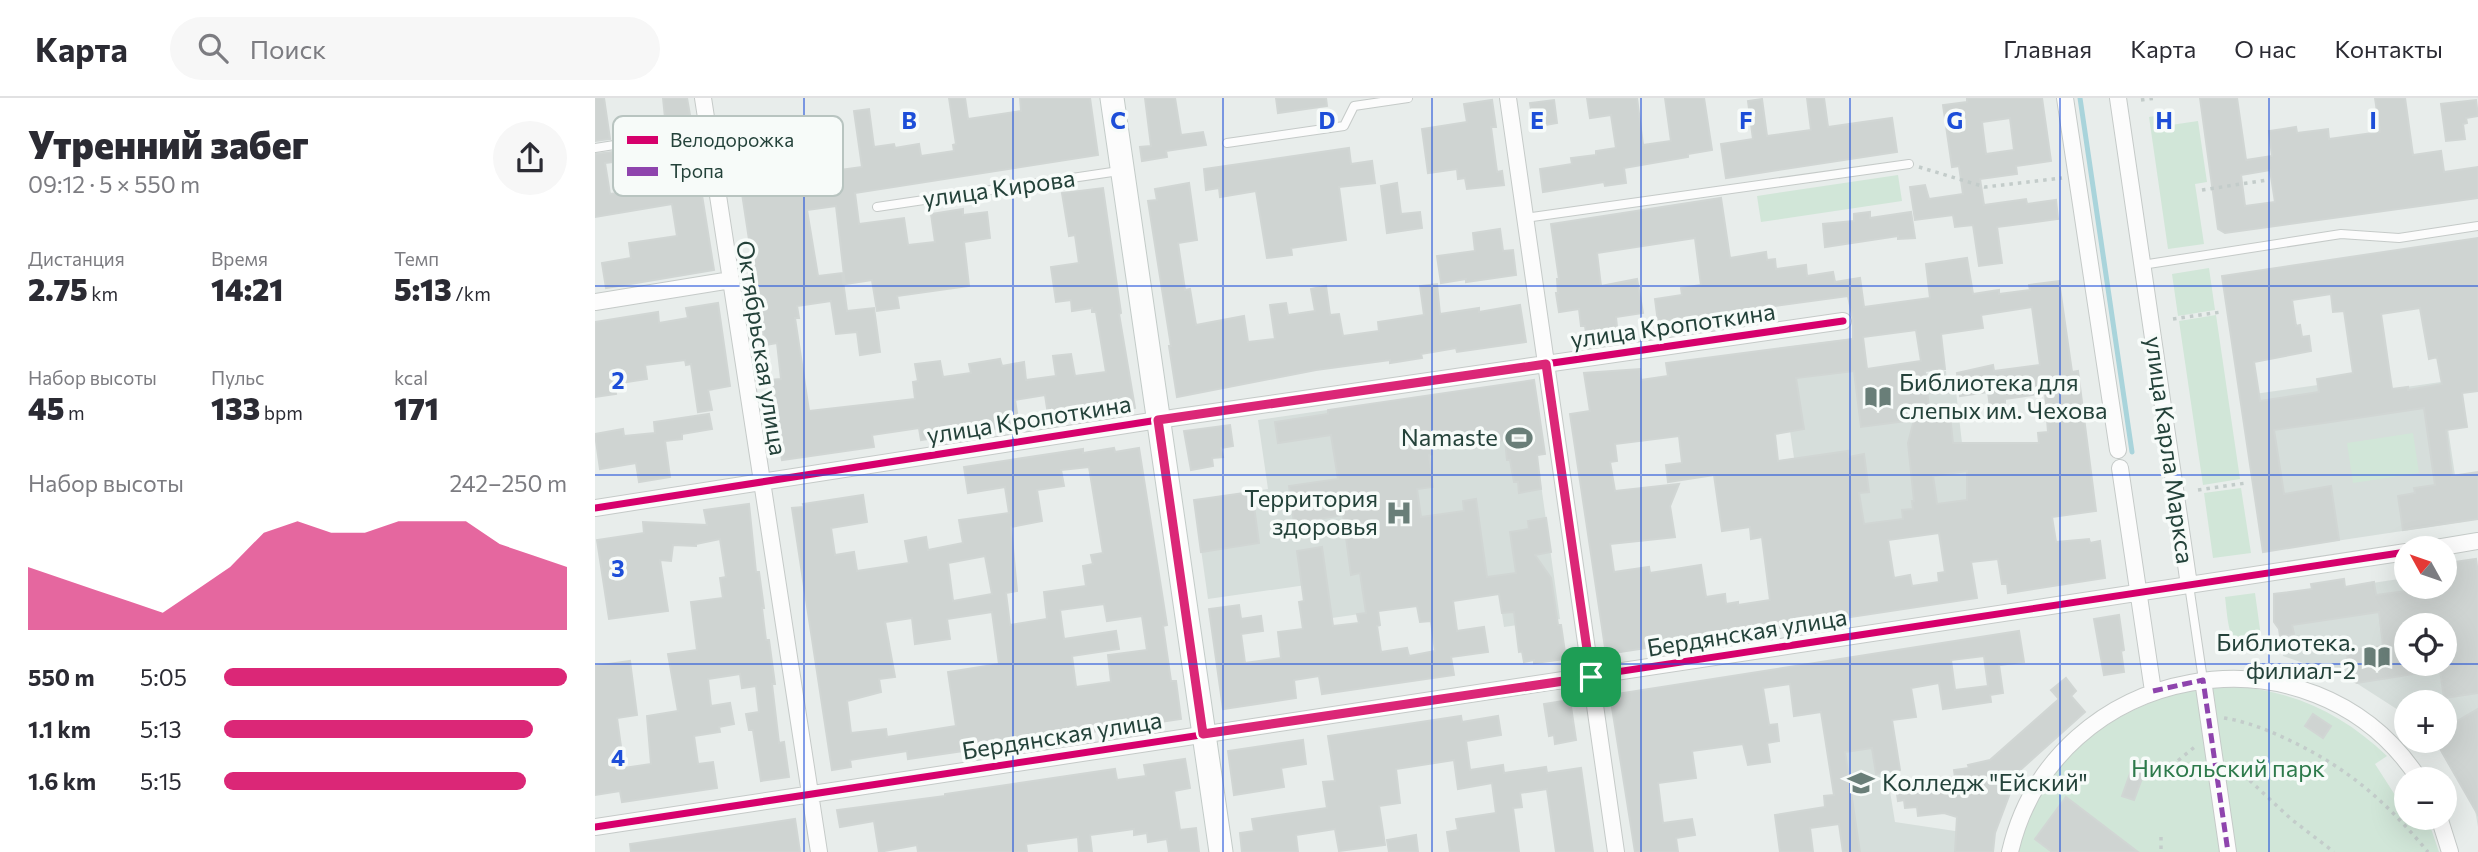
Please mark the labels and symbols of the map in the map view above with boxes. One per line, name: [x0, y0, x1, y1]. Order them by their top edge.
text: B: [901, 106, 917, 134]
text: C: [1110, 106, 1126, 134]
text: D: [1319, 106, 1336, 134]
text: E: [1530, 106, 1544, 134]
text: F: [1739, 106, 1753, 134]
text: G: [1947, 106, 1963, 134]
text: H: [2155, 106, 2173, 134]
text: I: [2369, 106, 2377, 134]
legend: [613, 116, 843, 196]
text: Велодорожка: [670, 128, 794, 151]
text: Тропа: [670, 159, 724, 182]
street label: улица Кирова: [921, 162, 1077, 213]
street label: Октябрьская улица: [731, 238, 794, 457]
street label: улица Кропоткина: [1568, 296, 1777, 353]
street label: улица Карла Маркса: [2140, 334, 2201, 565]
text: 2: [611, 366, 625, 394]
place label: Библиотека для слепых им. Чехова: [1899, 367, 2108, 424]
library icon: Библиотека для слепых им. Чехова: [1863, 382, 1893, 412]
street label: улица Кропоткина: [924, 388, 1133, 449]
place label: Namaste: [1401, 422, 1498, 451]
sports icon: Namaste: [1504, 423, 1534, 453]
place label: Территория здоровья: [1244, 483, 1378, 540]
hospital icon: Территория здоровья: [1384, 498, 1414, 528]
north arrow: [2394, 536, 2457, 598]
text: 3: [611, 554, 625, 582]
street label: Бердянская улица: [1645, 601, 1849, 662]
place label: Библиотека. филиал-2: [2216, 627, 2356, 684]
library icon: Библиотека. филиал-2: [2362, 642, 2392, 672]
pin: [1561, 647, 1621, 707]
street label: Бердянская улица: [960, 704, 1164, 765]
text: 4: [611, 743, 625, 771]
park label: Никольский парк: [2131, 753, 2325, 782]
place label: Колледж "Ейский": [1882, 767, 2088, 796]
school or university icon: Колледж "Ейский": [1846, 768, 1876, 798]

